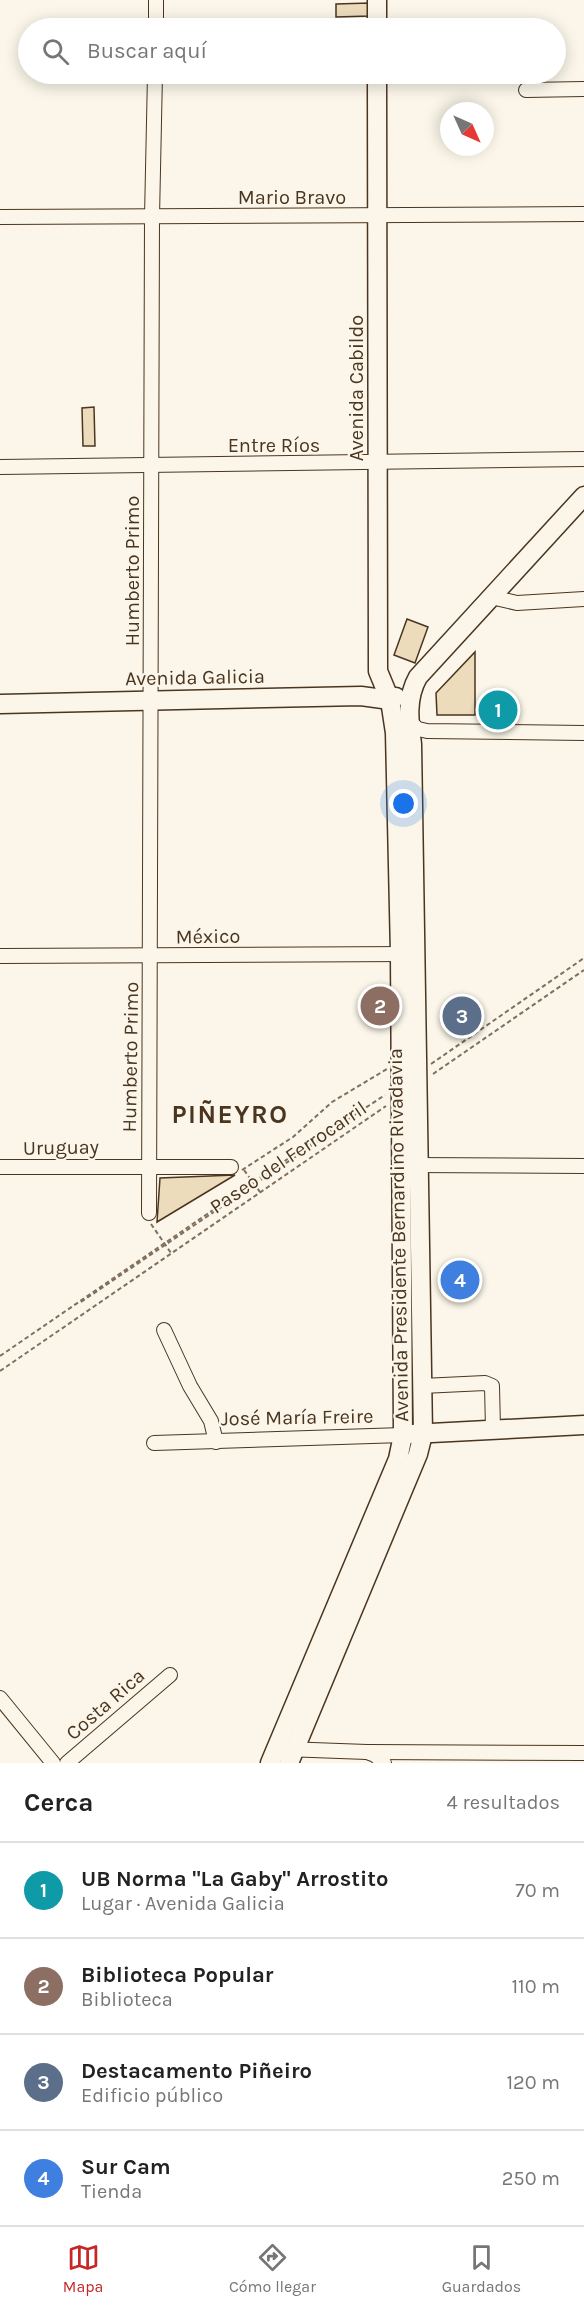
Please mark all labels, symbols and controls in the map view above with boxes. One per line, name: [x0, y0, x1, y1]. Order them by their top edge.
search box: [18, 18, 566, 84]
icon: search: [39, 35, 72, 68]
text: Buscar aquí: [87, 38, 207, 64]
north arrow: [440, 102, 494, 156]
street label: Mario Bravo: [238, 186, 346, 209]
street label: Avenida Cabildo: [345, 315, 368, 461]
street label: Entre Ríos: [228, 434, 320, 457]
street label: Humberto Primo: [121, 496, 144, 646]
street label: Avenida Galicia: [125, 665, 265, 690]
pin: 1: [478, 688, 518, 732]
your location: [389, 789, 418, 818]
street label: México: [175, 924, 241, 949]
street label: Humberto Primo: [118, 981, 143, 1133]
pin: 2: [360, 984, 400, 1028]
pin: 3: [442, 994, 482, 1038]
street label: Avenida Presidente Bernardino Rivadavia: [384, 1048, 413, 1422]
street label: Paseo del Ferrocarril: [206, 1096, 371, 1218]
district label: PIÑEYRO: [171, 1099, 289, 1130]
street label: Uruguay: [23, 1135, 99, 1160]
pin: 4: [440, 1258, 480, 1302]
street label: José María Freire: [220, 1405, 374, 1430]
street label: Costa Rica: [61, 1664, 149, 1745]
text: Cerca: [24, 1787, 93, 1818]
text: 4 resultados: [447, 1791, 560, 1814]
text: UB Norma "La Gaby" Arrostito: [81, 1866, 388, 1892]
text: 1: [40, 1879, 47, 1902]
text: 70 m: [515, 1879, 560, 1902]
text: Lugar · Avenida Galicia: [81, 1892, 285, 1915]
text: Biblioteca Popular: [81, 1962, 273, 1988]
text: 2: [37, 1975, 50, 1998]
text: 110 m: [511, 1975, 560, 1998]
text: Biblioteca: [81, 1988, 173, 2011]
text: Destacamento Piñeiro: [81, 2058, 312, 2084]
text: 3: [37, 2071, 50, 2094]
text: 120 m: [506, 2071, 560, 2094]
text: Edificio público: [81, 2084, 223, 2107]
text: Sur Cam: [81, 2154, 171, 2180]
text: 4: [38, 2167, 49, 2190]
text: 250 m: [502, 2167, 560, 2190]
text: Tienda: [81, 2180, 142, 2203]
tab: Mapa: [63, 2241, 103, 2296]
tab: Cómo llegar: [229, 2241, 316, 2296]
tab: Guardados: [442, 2241, 521, 2296]

